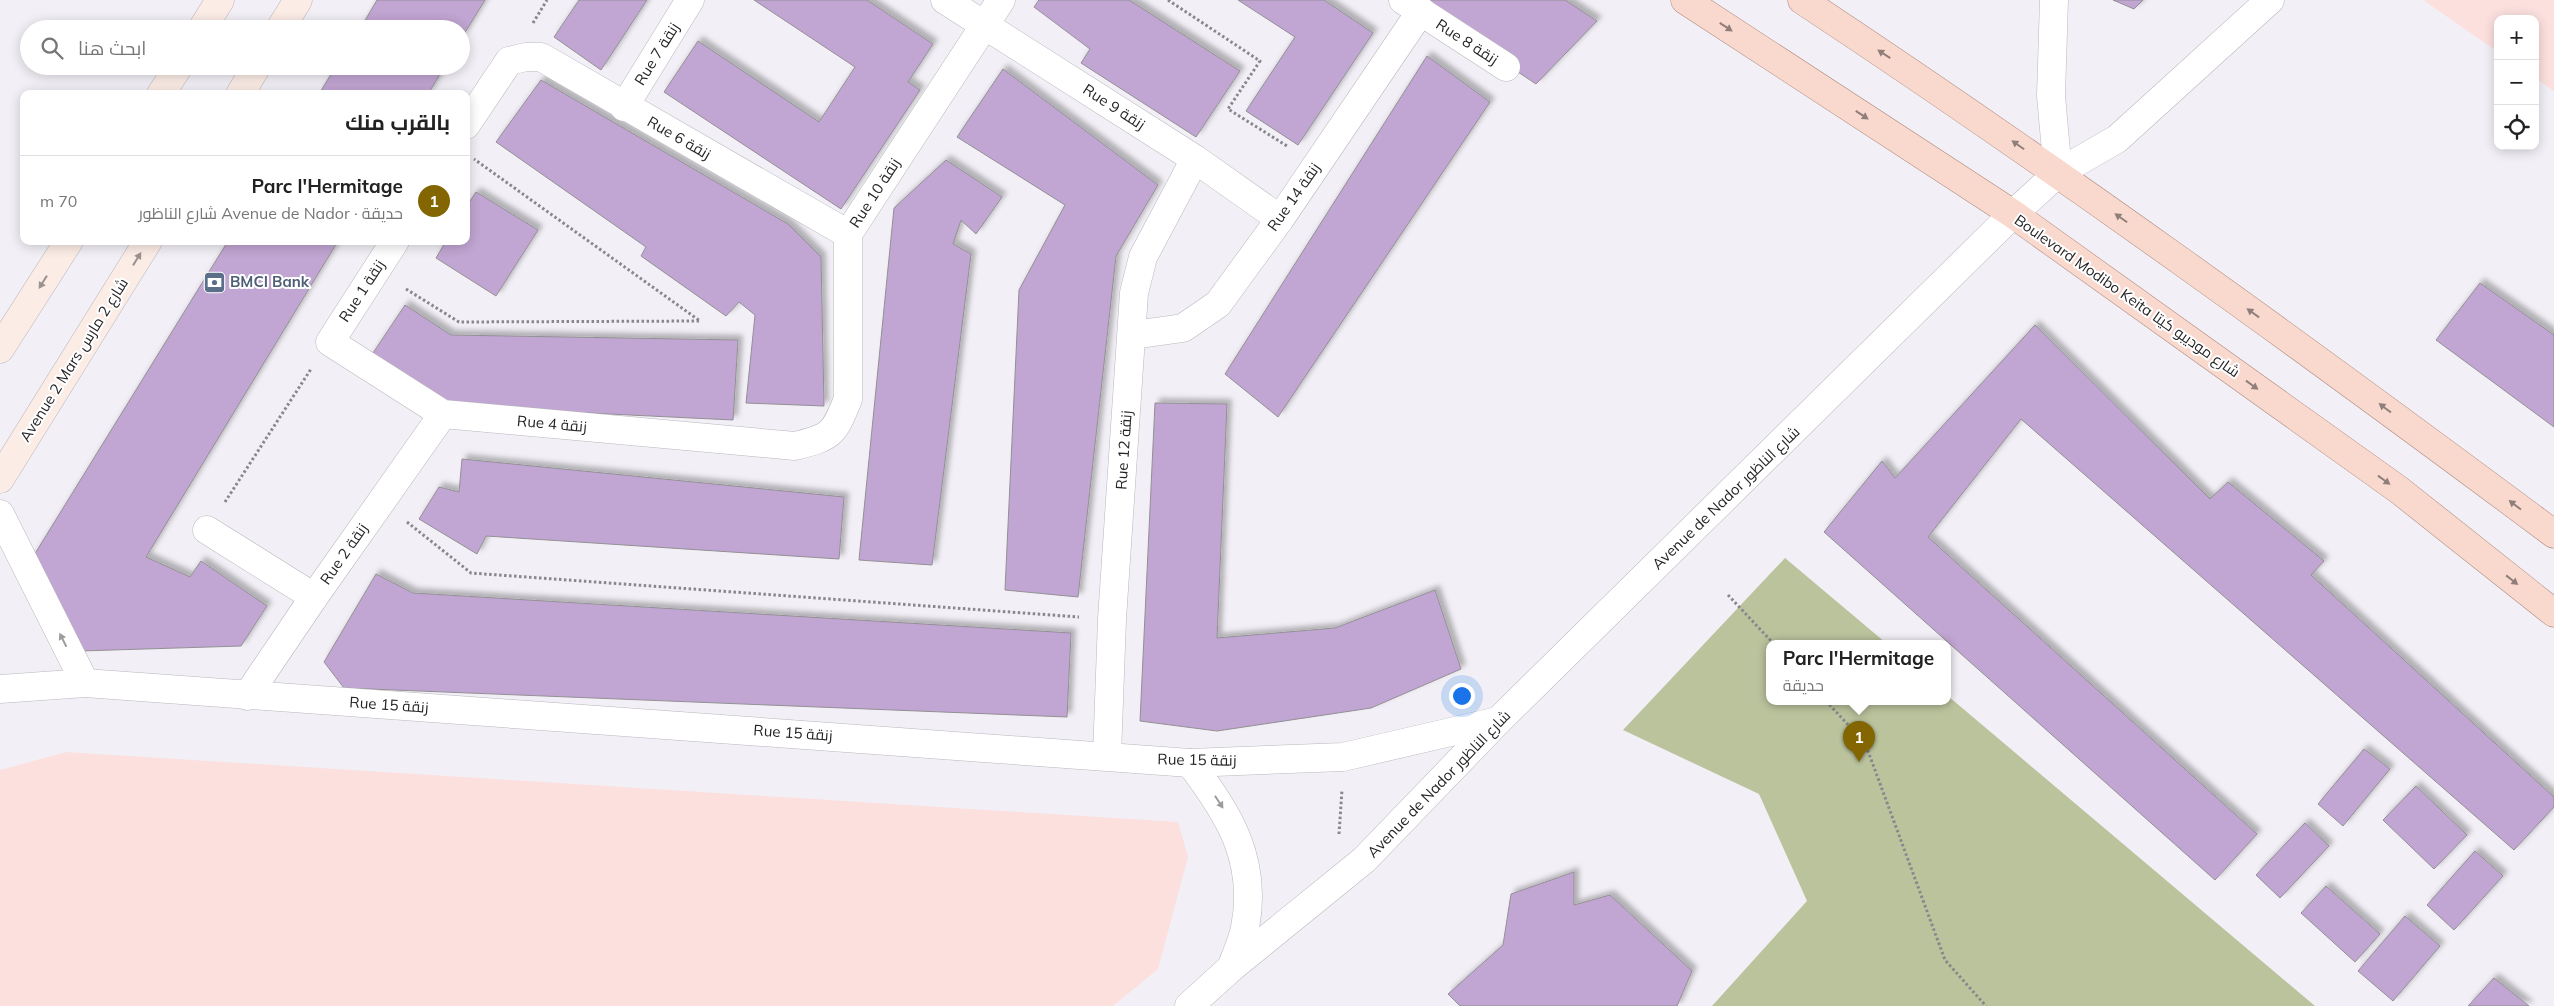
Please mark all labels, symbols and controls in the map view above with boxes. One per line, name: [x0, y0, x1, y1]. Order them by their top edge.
street label: Rue 8 زنقة: [1433, 14, 1502, 69]
map controls: [2494, 15, 2539, 150]
button: +: [2494, 15, 2539, 60]
street label: Rue 7 زنقة: [630, 19, 683, 89]
search box: [20, 20, 470, 75]
one-way arrow: [1719, 22, 1732, 31]
icon: search: [38, 34, 66, 62]
text: ابحث هنا: [78, 36, 146, 60]
one-way arrow: [1877, 49, 1890, 59]
button: −: [2494, 60, 2539, 105]
street label: Rue 9 زنقة: [1080, 79, 1149, 134]
button: locate: [2494, 105, 2539, 150]
text: بالقرب منك: [345, 109, 450, 135]
one-way arrow: [1855, 111, 1868, 120]
street label: Rue 6 زنقة: [644, 112, 714, 163]
one-way arrow: [2011, 140, 2025, 150]
street label: Rue 10 زنقة: [845, 154, 904, 231]
street label: Rue 14 زنقة: [1263, 159, 1324, 235]
text: Parc l'Hermitage: [251, 174, 403, 198]
text: 70 m: [40, 191, 77, 211]
text: 1: [429, 191, 439, 211]
text: حديقة · Avenue de Nador شارع الناظور: [138, 203, 403, 223]
street label: Boulevard Modibo Keita شارع موديبو كيتا: [2010, 210, 2244, 383]
one-way arrow: [2114, 213, 2128, 223]
one-way arrow: [132, 253, 141, 266]
street label: Rue 1 زنقة: [334, 256, 389, 325]
bank icon: BMCI Bank: [202, 270, 226, 294]
place label: BMCI Bank: [230, 272, 310, 291]
street label: Avenue 2 Mars شارع 2 مارس: [15, 274, 134, 446]
one-way arrow: [38, 276, 47, 289]
one-way arrow: [2247, 307, 2260, 318]
one-way arrow: [2245, 380, 2259, 390]
one-way arrow: [2379, 402, 2392, 413]
street label: Rue 12 زنقة: [1111, 410, 1136, 490]
street label: Rue 4 زنقة: [516, 411, 588, 436]
street label: Avenue de Nador شارع الناظور: [1648, 422, 1805, 575]
one-way arrow: [2377, 474, 2390, 485]
one-way arrow: [2508, 500, 2522, 510]
street label: Rue 2 زنقة: [316, 519, 372, 588]
one-way arrow: [2505, 574, 2518, 585]
one-way arrow: [59, 632, 67, 647]
popup: [1766, 640, 1951, 705]
text: Parc l'Hermitage: [1783, 646, 1934, 670]
text: حديقة: [1783, 675, 1824, 695]
your location: [1449, 683, 1475, 709]
street label: Rue 15 زنقة: [349, 692, 429, 717]
street label: Avenue de Nador شارع الناظور: [1363, 706, 1516, 863]
street label: Rue 15 زنقة: [753, 720, 833, 745]
pin: 1: [1843, 721, 1875, 762]
street label: Rue 15 زنقة: [1157, 749, 1237, 770]
one-way arrow: [1214, 795, 1224, 809]

